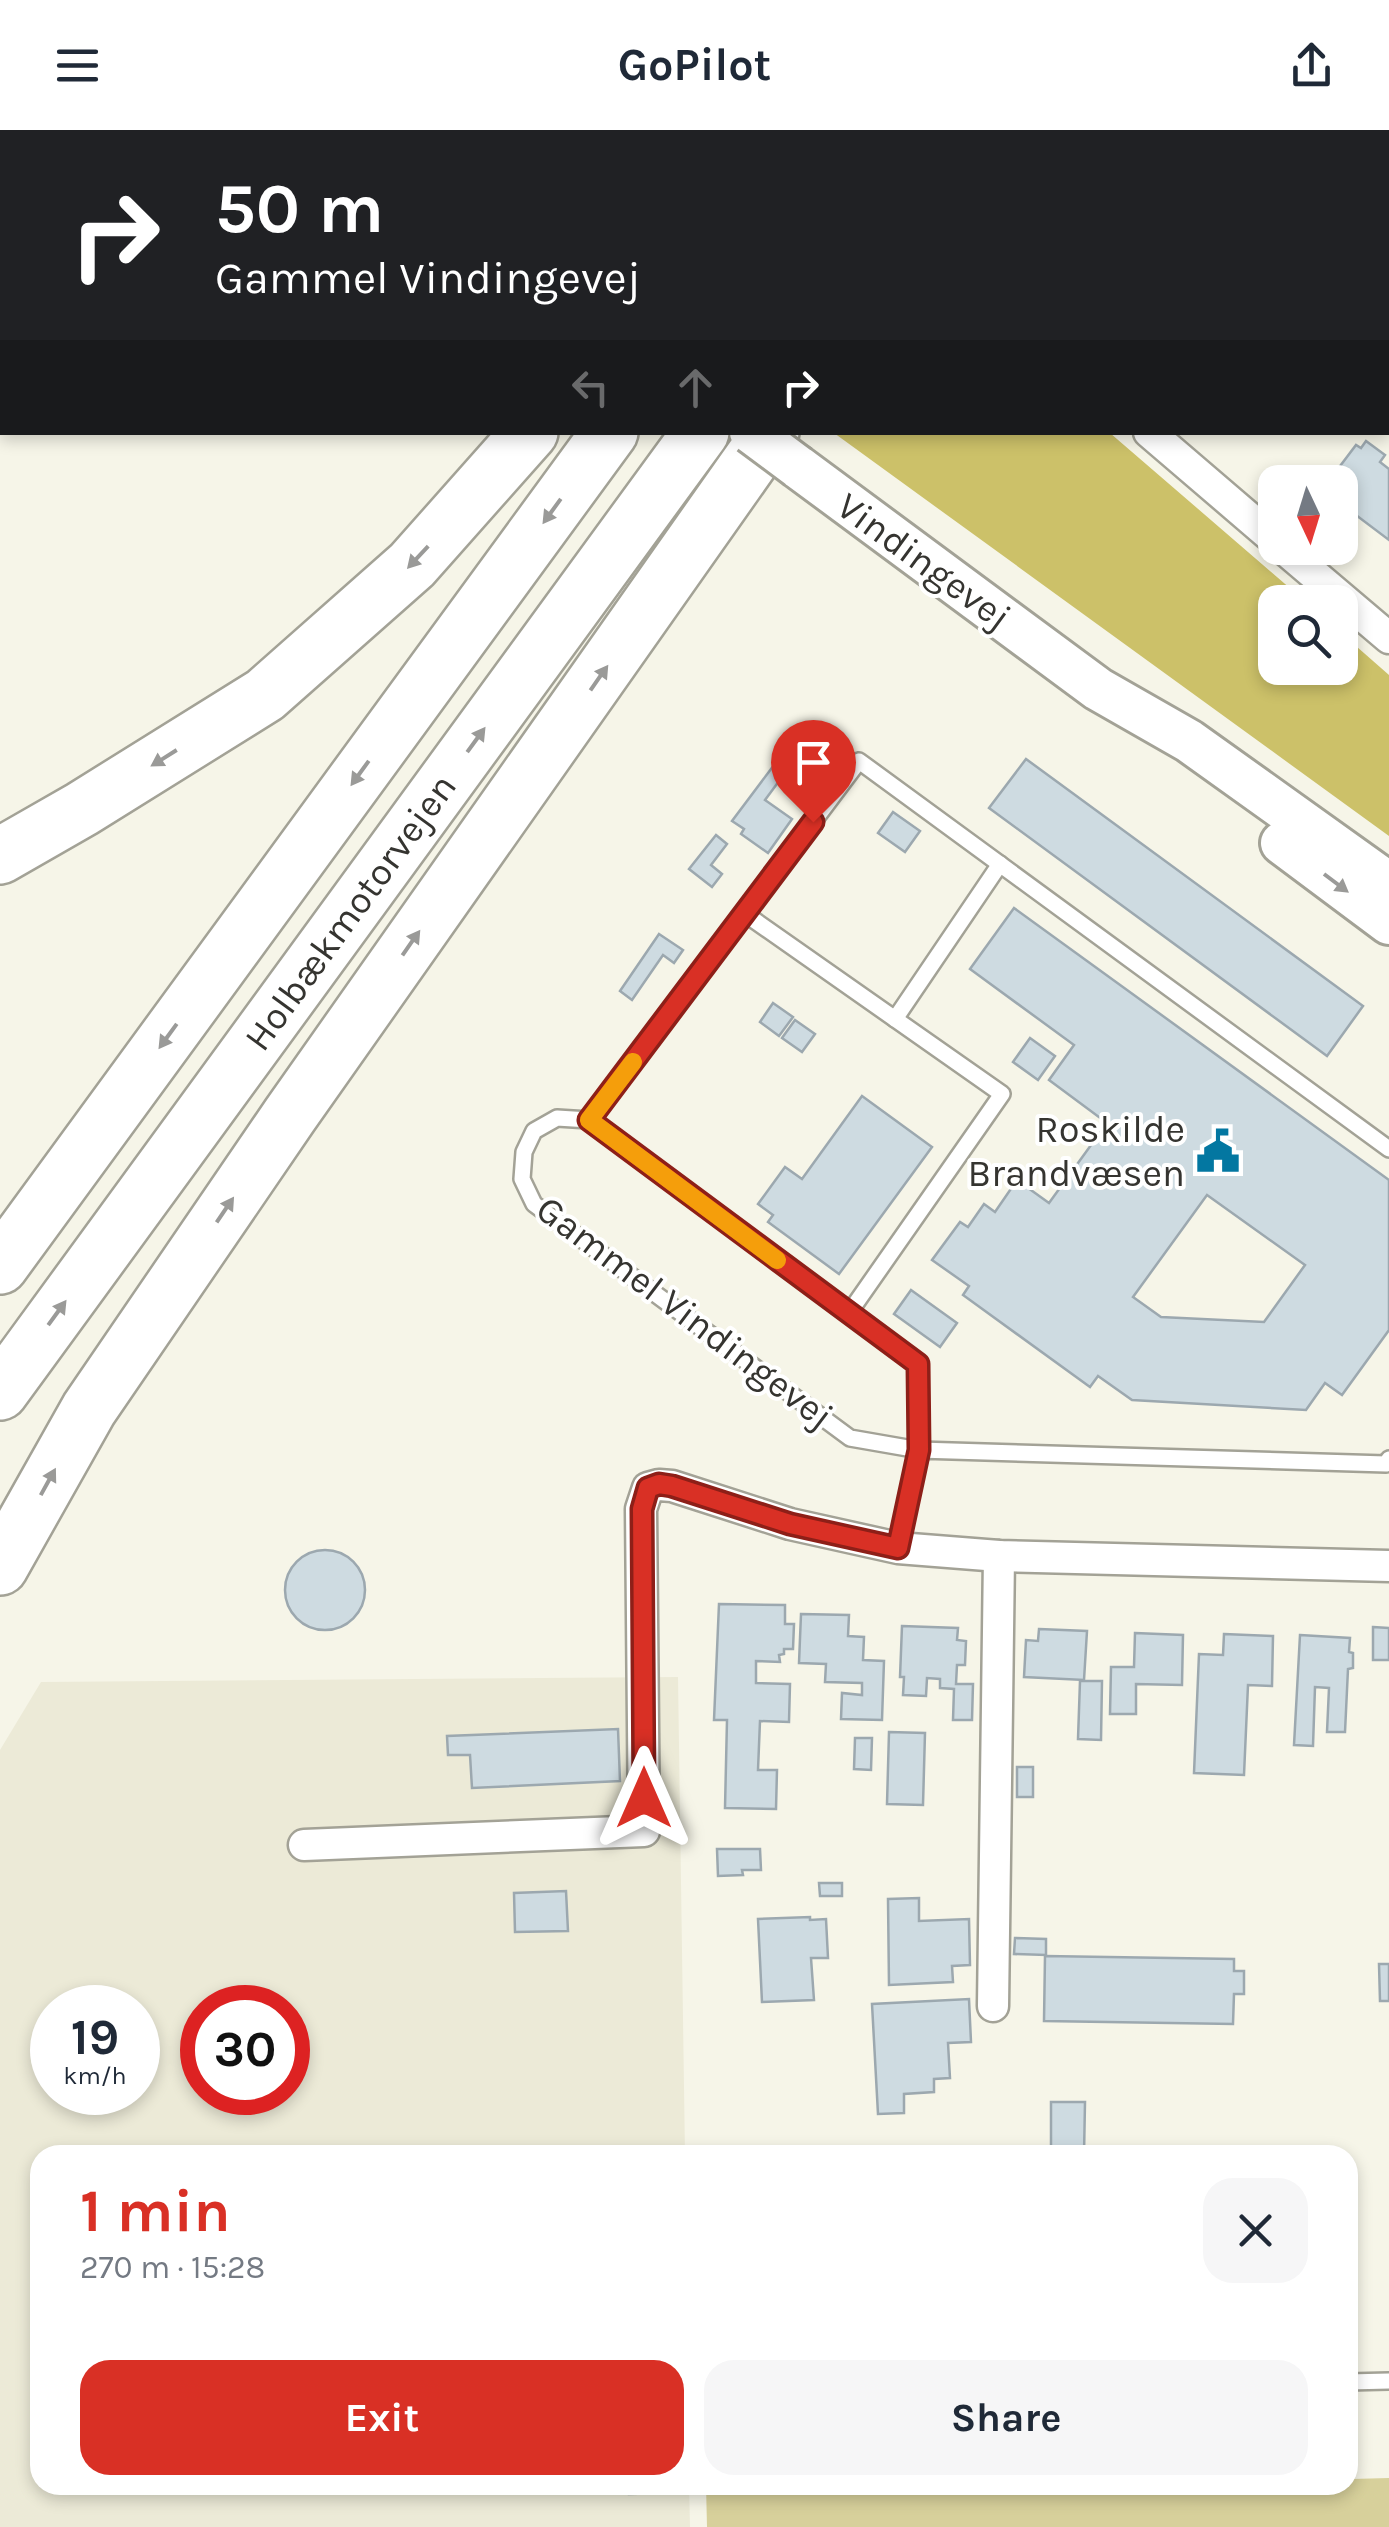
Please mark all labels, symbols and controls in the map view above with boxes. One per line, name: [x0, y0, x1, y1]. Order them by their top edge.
icon: menu: [50, 38, 105, 93]
icon: share: [1284, 38, 1339, 93]
text: GoPilot: [618, 39, 771, 91]
text: 50 m: [215, 168, 384, 250]
icon: right: [50, 170, 180, 300]
text: Gammel Vindingevej: [215, 252, 641, 304]
icon: left: [563, 360, 618, 415]
icon: ahead: [668, 360, 723, 415]
icon: right: [773, 360, 828, 415]
north arrow: [1258, 465, 1358, 565]
map controls: [1258, 465, 1358, 685]
street label: Vindingevej: [828, 483, 1019, 640]
one-way arrow: [543, 498, 563, 524]
one-way arrow: [407, 545, 430, 569]
button: search: [1258, 585, 1358, 685]
one-way arrow: [589, 665, 608, 691]
pin: [771, 720, 856, 823]
one-way arrow: [466, 726, 485, 753]
icon: arrive: [786, 735, 841, 790]
one-way arrow: [150, 748, 178, 766]
one-way arrow: [351, 760, 371, 787]
street label: Holbækmotorvejen: [235, 765, 466, 1059]
one-way arrow: [1323, 872, 1349, 892]
one-way arrow: [401, 930, 420, 957]
one-way arrow: [159, 1023, 179, 1049]
place label: Roskilde Brandvæsen: [968, 1107, 1185, 1196]
public building icon: Roskilde Brandvæsen: [1194, 1127, 1242, 1175]
street label: Gammel Vindingevej: [528, 1186, 842, 1439]
one-way arrow: [215, 1196, 234, 1223]
one-way arrow: [47, 1300, 67, 1326]
one-way arrow: [39, 1467, 56, 1496]
position arrow: [592, 1746, 696, 1850]
speed limit sign: 30: [180, 1985, 310, 2115]
text: 19: [71, 2008, 119, 2067]
text: km/h: [63, 2061, 127, 2090]
text: 1 min: [80, 2176, 231, 2246]
button: close: [1203, 2178, 1308, 2283]
text: 270 m · 15:28: [80, 2249, 265, 2286]
button: Exit: [80, 2360, 684, 2475]
button: Share: [704, 2360, 1308, 2475]

